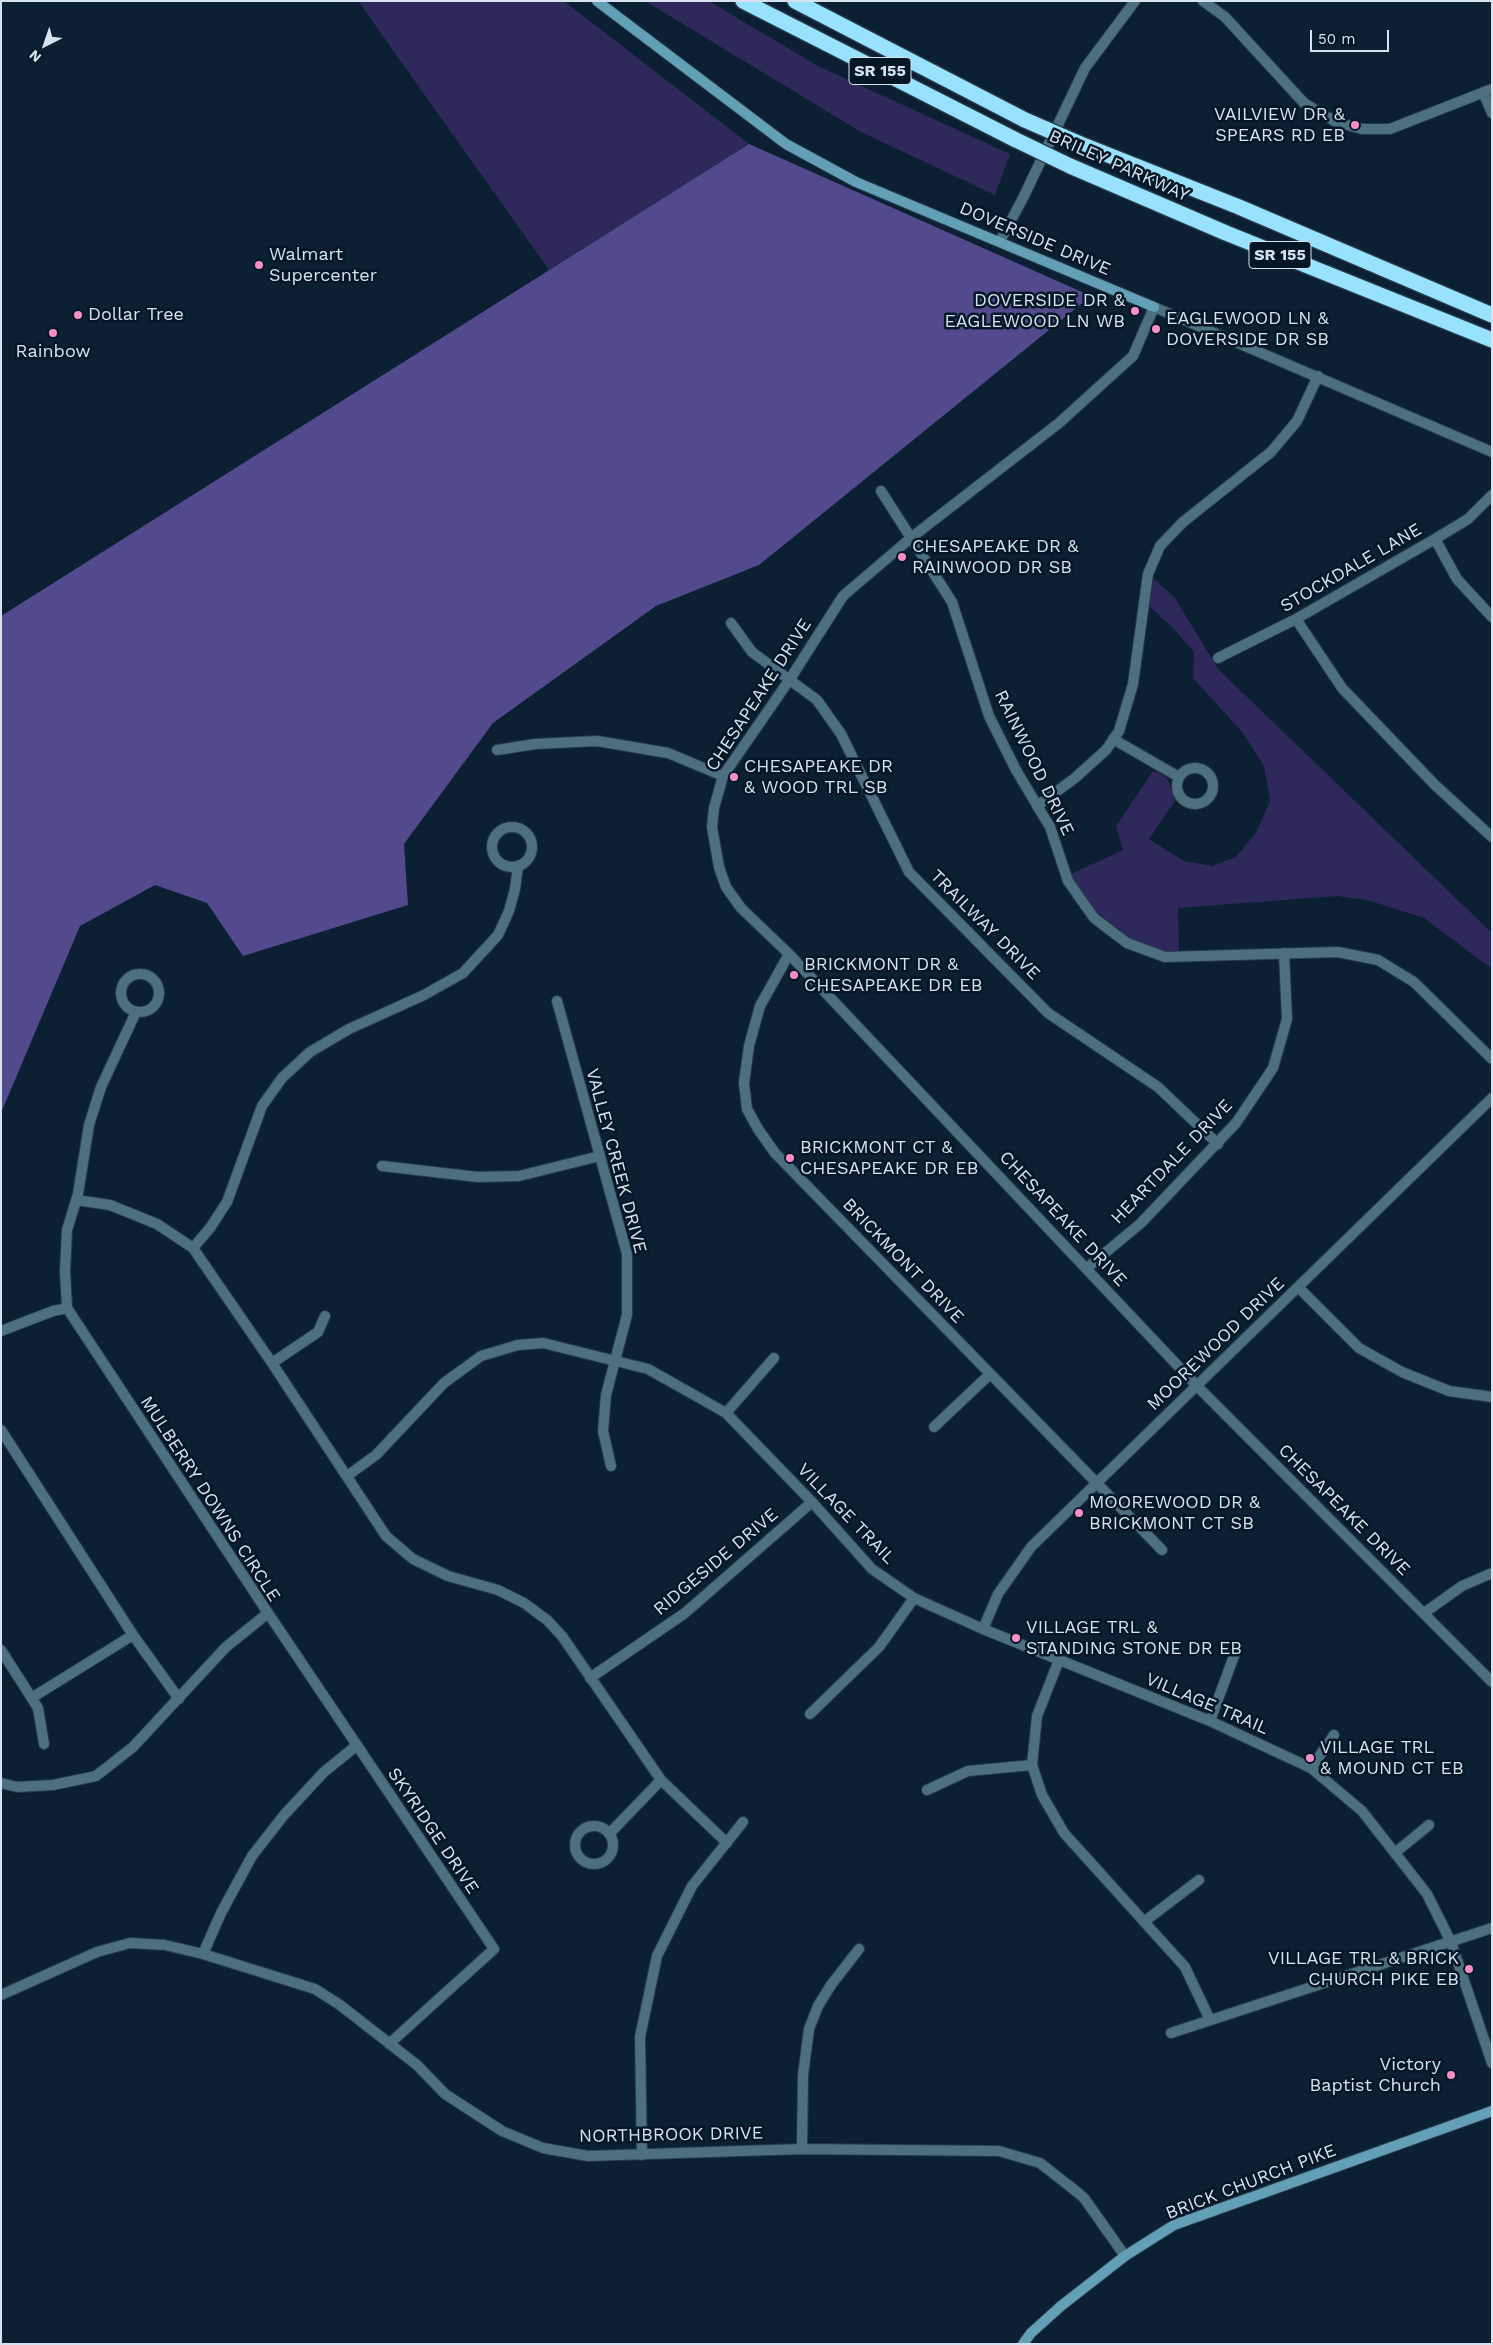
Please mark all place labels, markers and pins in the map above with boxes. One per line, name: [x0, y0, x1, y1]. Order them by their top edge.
place label: VAILVIEW DR & SPEARS RD EB: [1214, 104, 1345, 146]
marker: VAILVIEW DR & SPEARS RD EB: [1349, 119, 1361, 131]
place label: Walmart Supercenter: [269, 244, 377, 286]
marker: Walmart Supercenter: [253, 259, 265, 271]
place label: DOVERSIDE DR & EAGLEWOOD LN WB: [944, 290, 1125, 332]
place label: Dollar Tree: [88, 304, 184, 326]
marker: DOVERSIDE DR & EAGLEWOOD LN WB: [1129, 305, 1141, 317]
place label: EAGLEWOOD LN & DOVERSIDE DR SB: [1166, 308, 1329, 350]
marker: Dollar Tree: [72, 309, 84, 321]
marker: EAGLEWOOD LN & DOVERSIDE DR SB: [1150, 323, 1162, 335]
marker: Rainbow: [47, 327, 59, 339]
place label: Rainbow: [16, 341, 90, 363]
place label: CHESAPEAKE DR & RAINWOOD DR SB: [912, 536, 1078, 578]
marker: CHESAPEAKE DR & RAINWOOD DR SB: [896, 551, 908, 563]
place label: CHESAPEAKE DR & WOOD TRL SB: [744, 756, 893, 799]
marker: CHESAPEAKE DR & WOOD TRL SB: [728, 771, 740, 783]
place label: BRICKMONT DR & CHESAPEAKE DR EB: [804, 954, 982, 996]
marker: BRICKMONT DR & CHESAPEAKE DR EB: [788, 969, 800, 981]
place label: BRICKMONT CT & CHESAPEAKE DR EB: [800, 1137, 978, 1180]
marker: BRICKMONT CT & CHESAPEAKE DR EB: [784, 1152, 796, 1164]
place label: MOOREWOOD DR & BRICKMONT CT SB: [1089, 1492, 1260, 1535]
marker: MOOREWOOD DR & BRICKMONT CT SB: [1073, 1507, 1085, 1519]
place label: VILLAGE TRL & STANDING STONE DR EB: [1026, 1617, 1242, 1660]
marker: VILLAGE TRL & STANDING STONE DR EB: [1010, 1632, 1022, 1644]
place label: VILLAGE TRL & MOUND CT EB: [1320, 1737, 1464, 1780]
marker: VILLAGE TRL & MOUND CT EB: [1304, 1752, 1316, 1764]
place label: VILLAGE TRL & BRICK CHURCH PIKE EB: [1268, 1948, 1459, 1990]
marker: VILLAGE TRL & BRICK CHURCH PIKE EB: [1463, 1963, 1475, 1975]
place label: Victory Baptist Church: [1310, 2054, 1441, 2096]
marker: Victory Baptist Church: [1445, 2069, 1457, 2081]

